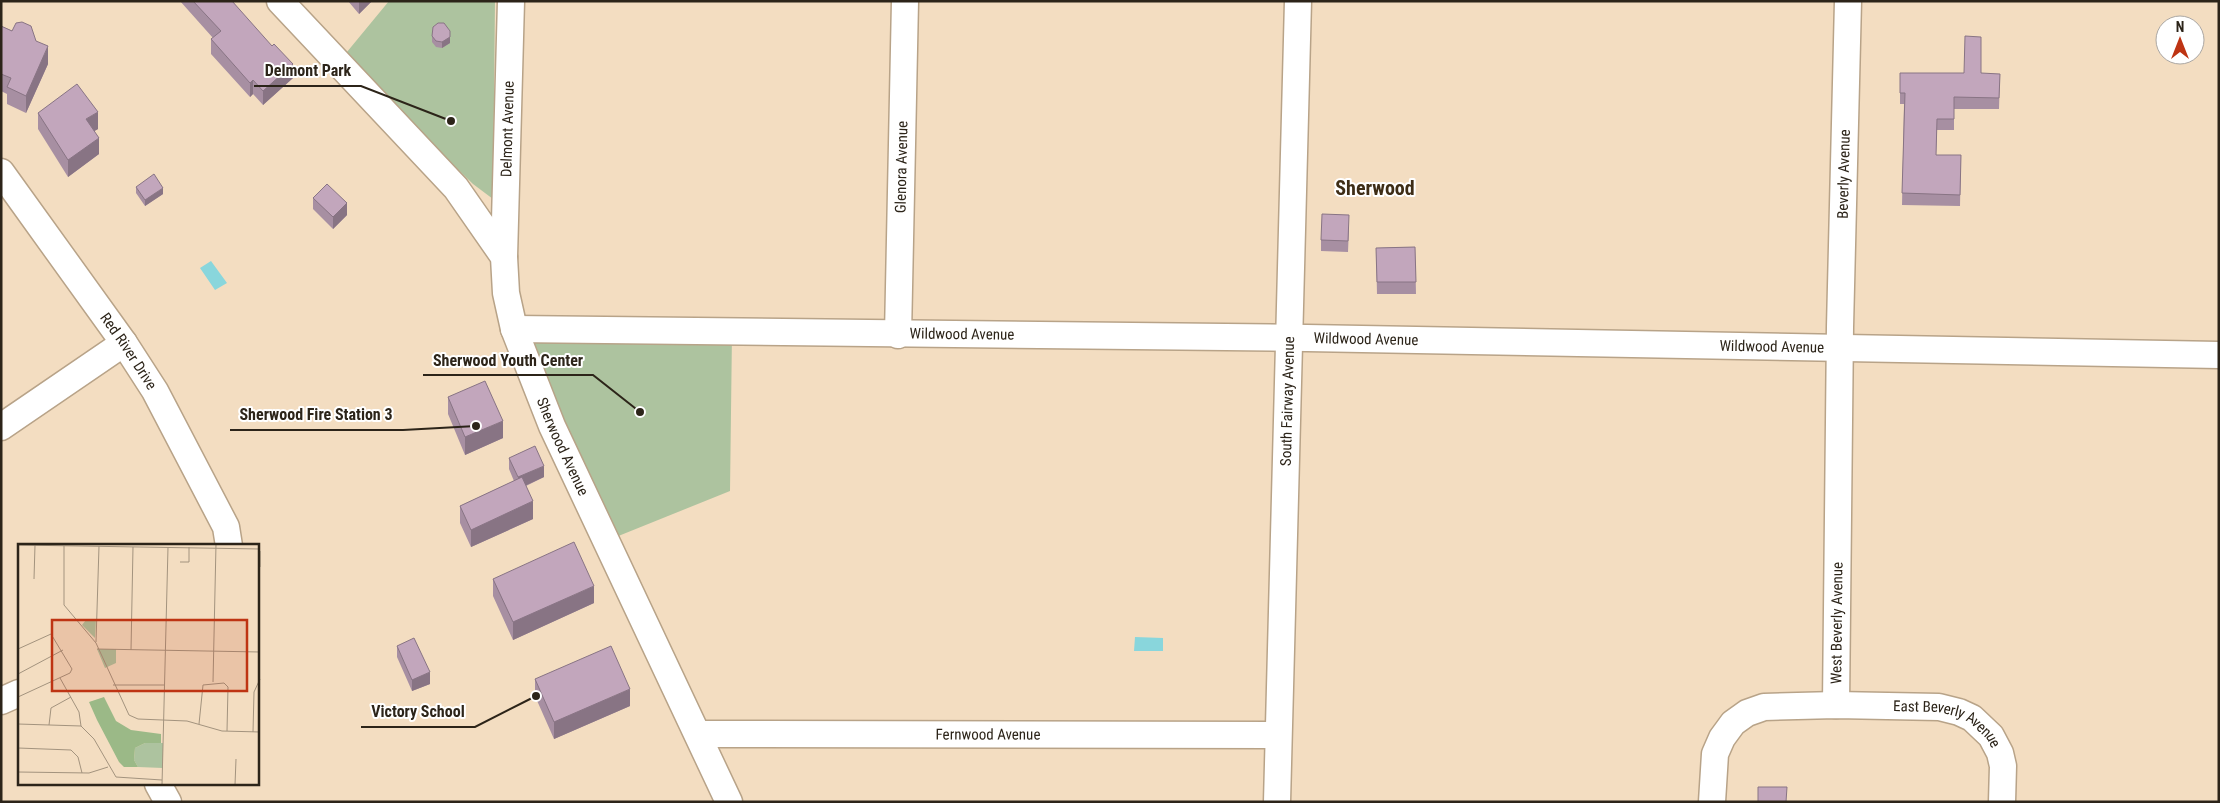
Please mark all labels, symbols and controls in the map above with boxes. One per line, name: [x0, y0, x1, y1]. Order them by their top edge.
north arrow: [2155, 15, 2205, 65]
text: N: [2176, 19, 2184, 35]
callout: Delmont Park: [254, 55, 361, 86]
text: Delmont Park: [265, 61, 352, 80]
street label: Delmont Avenue: [497, 81, 518, 177]
street label: Glenora Avenue: [892, 121, 911, 213]
street label: Beverly Avenue: [1834, 129, 1854, 219]
district label: Sherwood: [1335, 176, 1415, 200]
street label: Red River Drive: [96, 309, 161, 393]
street label: Wildwood Avenue: [910, 324, 1014, 344]
street label: Wildwood Avenue: [1313, 329, 1418, 349]
street label: South Fairway Avenue: [1277, 336, 1298, 466]
street label: Wildwood Avenue: [1719, 337, 1824, 357]
callout: Sherwood Youth Center: [423, 344, 593, 375]
text: Sherwood Youth Center: [433, 351, 583, 370]
street label: Sherwood Avenue: [533, 395, 592, 498]
callout: Sherwood Fire Station 3: [230, 399, 403, 430]
text: Sherwood Fire Station 3: [239, 405, 393, 424]
inset map: [18, 544, 259, 786]
street label: West Beverly Avenue: [1827, 562, 1847, 684]
callout: Victory School: [361, 696, 475, 727]
street label: East Beverly Avenue: [1893, 697, 2005, 751]
text: Victory School: [371, 702, 465, 721]
street label: Fernwood Avenue: [936, 725, 1040, 744]

